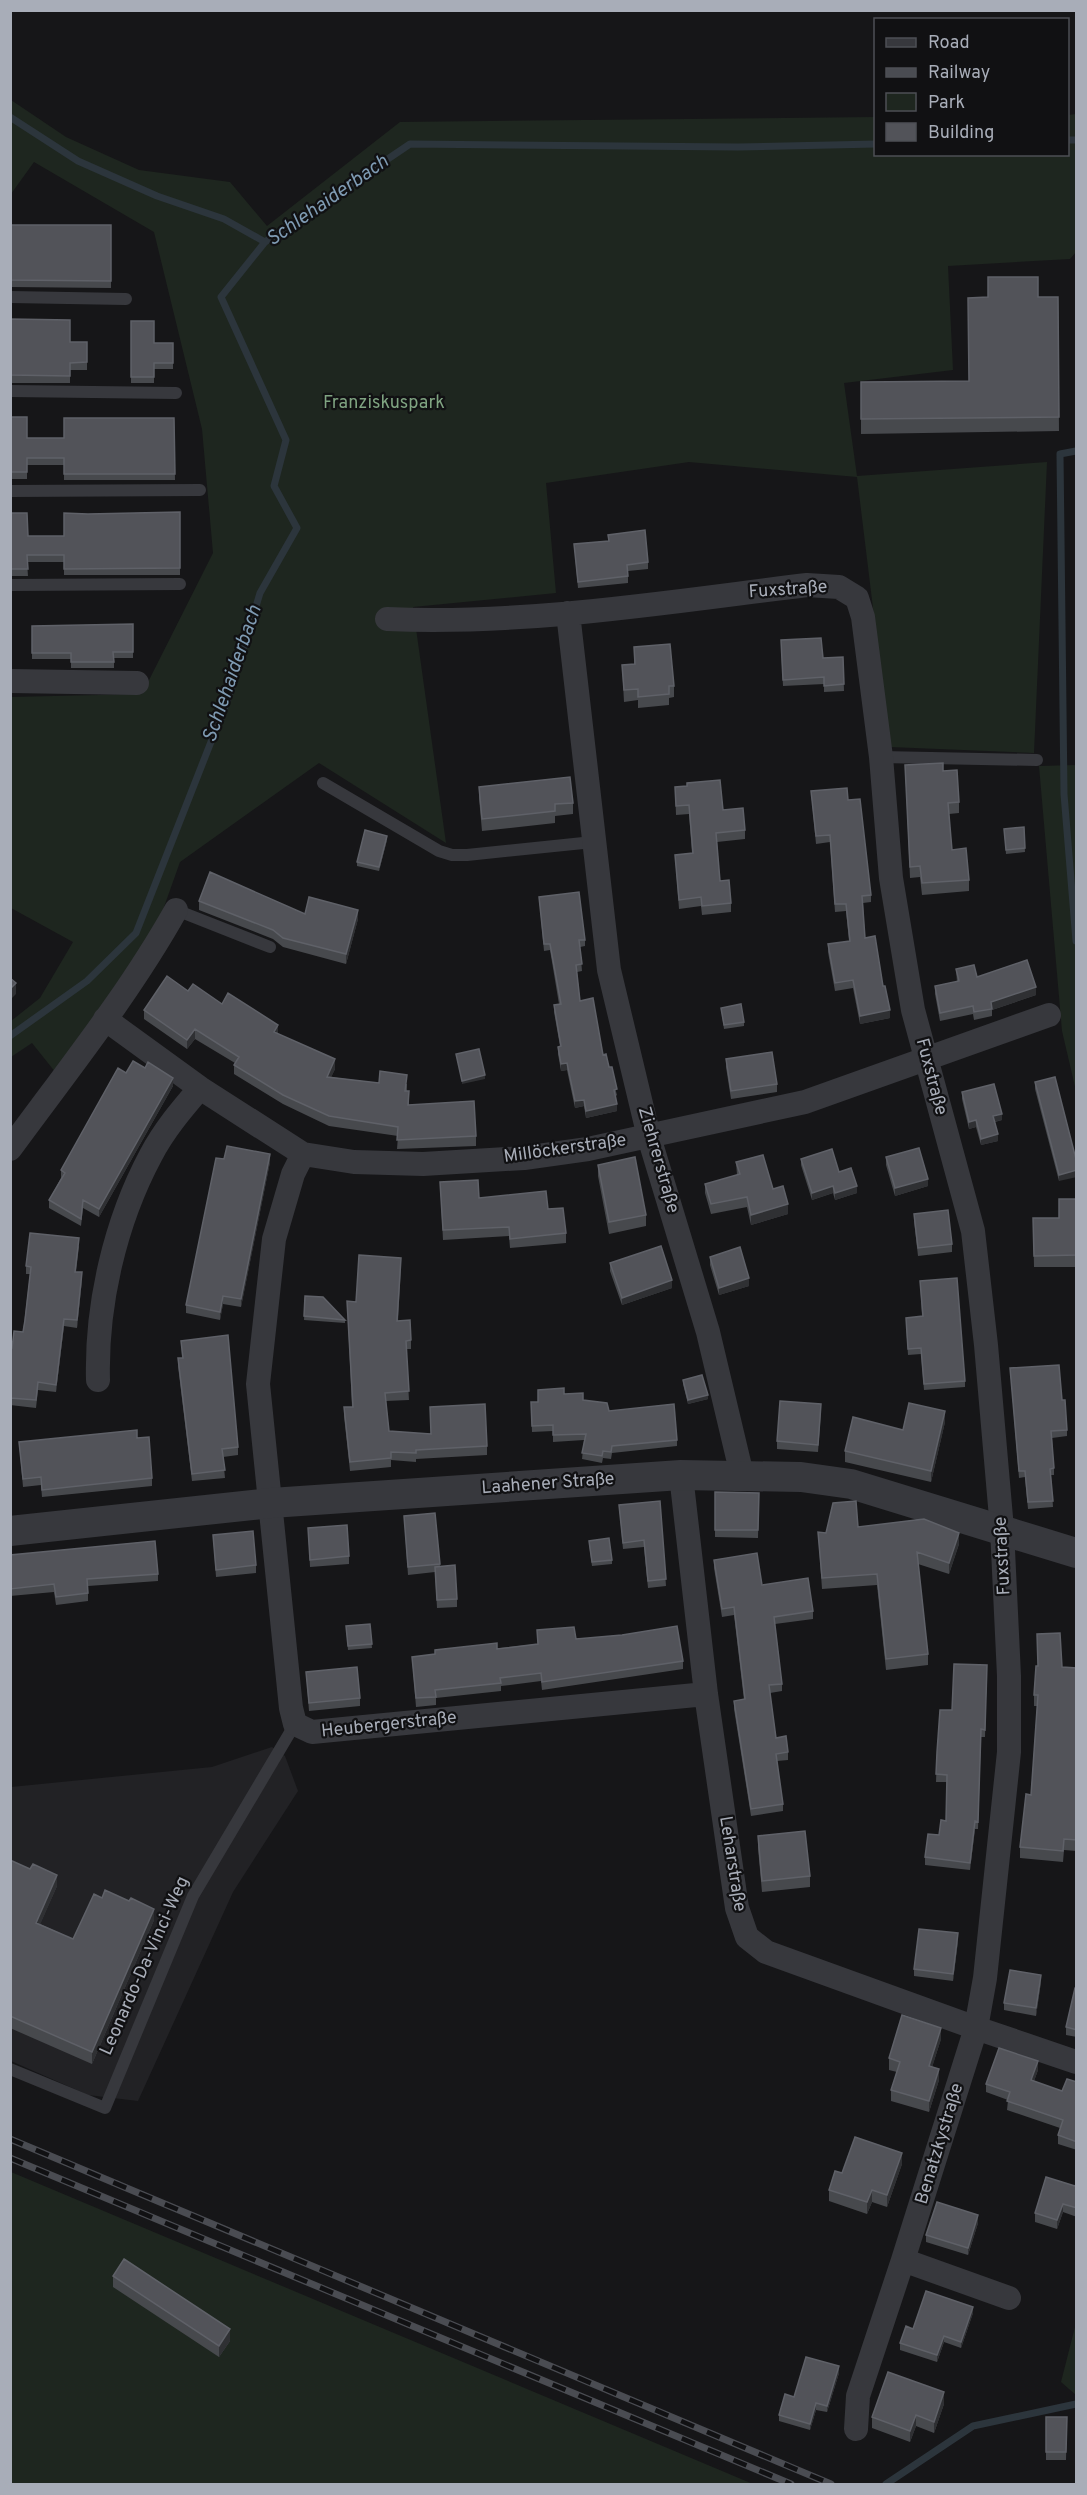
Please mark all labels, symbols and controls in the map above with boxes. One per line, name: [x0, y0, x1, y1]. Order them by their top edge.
legend: [874, 18, 1069, 156]
text: Road: [928, 32, 970, 55]
text: Railway: [928, 62, 990, 85]
text: Park: [928, 92, 965, 115]
text: Building: [928, 122, 994, 145]
water label: Schlehaiderbach: [262, 149, 394, 253]
park label: Franziskuspark: [323, 392, 445, 415]
street label: Fuxstraße: [748, 576, 828, 604]
water label: Schlehaiderbach: [197, 602, 269, 746]
street label: Fuxstraße: [910, 1036, 952, 1118]
street label: Ziehrerstraße: [632, 1104, 684, 1216]
street label: Millöckerstraße: [502, 1129, 628, 1169]
street label: Laahener Straße: [481, 1468, 615, 1500]
street label: Fuxstraße: [989, 1516, 1017, 1596]
street label: Heubergerstraße: [320, 1706, 458, 1744]
street label: Leharstraße: [713, 1815, 751, 1913]
street label: Leonardo-Da-Vinci-Weg: [95, 1873, 195, 2059]
street label: Benatzkystraße: [911, 2081, 969, 2207]

